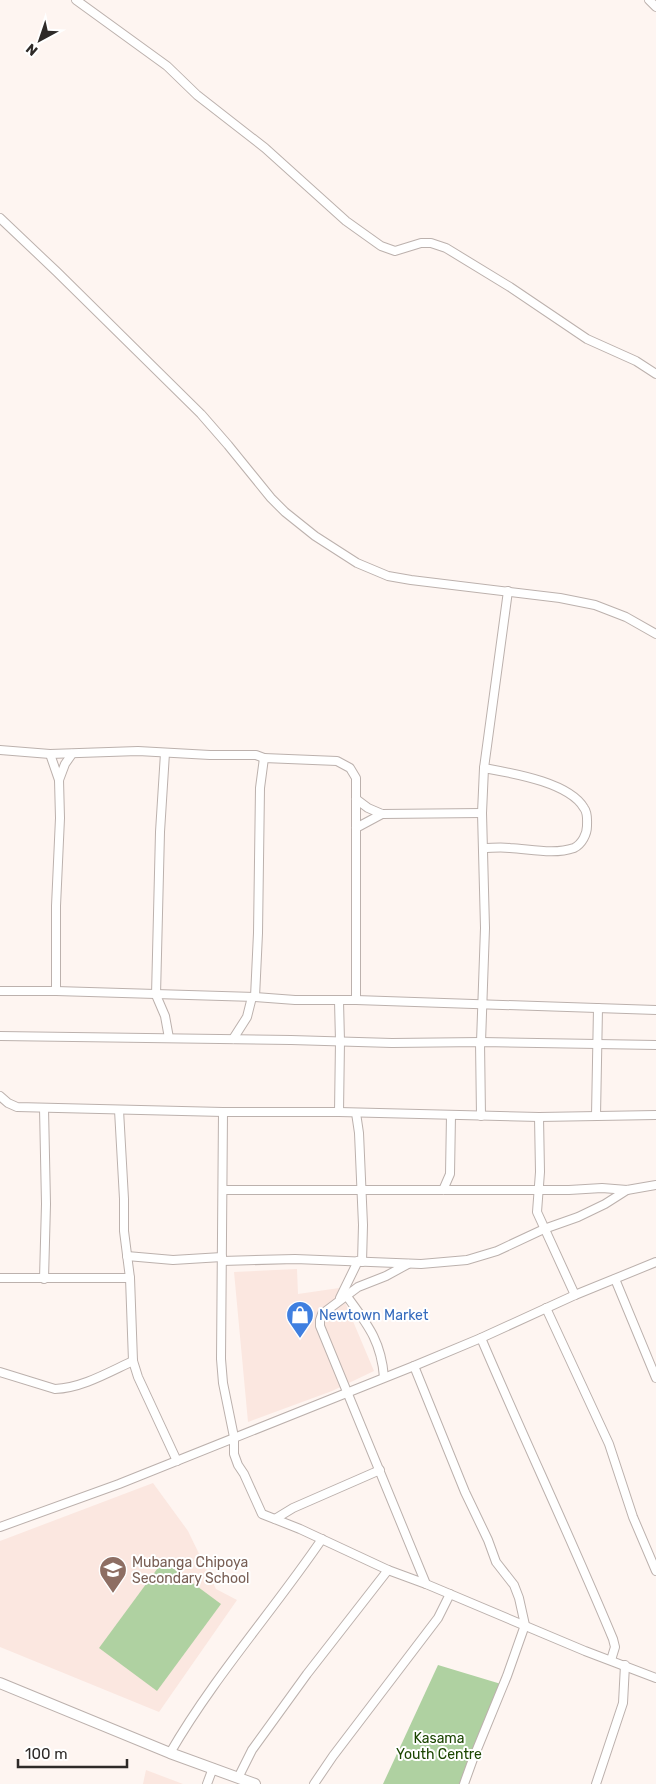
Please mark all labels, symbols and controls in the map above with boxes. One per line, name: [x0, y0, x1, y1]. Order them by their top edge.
north arrow: [15, 15, 65, 65]
text: N: [23, 40, 41, 59]
shop icon: Newtown Market: [285, 1300, 315, 1339]
place label: Newtown Market: [319, 1307, 429, 1324]
place label: Mubanga Chipoya Secondary School: [132, 1554, 249, 1587]
school or university icon: Mubanga Chipoya Secondary School: [98, 1555, 128, 1594]
park label: Kasama Youth Centre: [396, 1730, 482, 1763]
scale bar: [18, 1736, 126, 1768]
text: 100 m: [25, 1745, 67, 1763]

